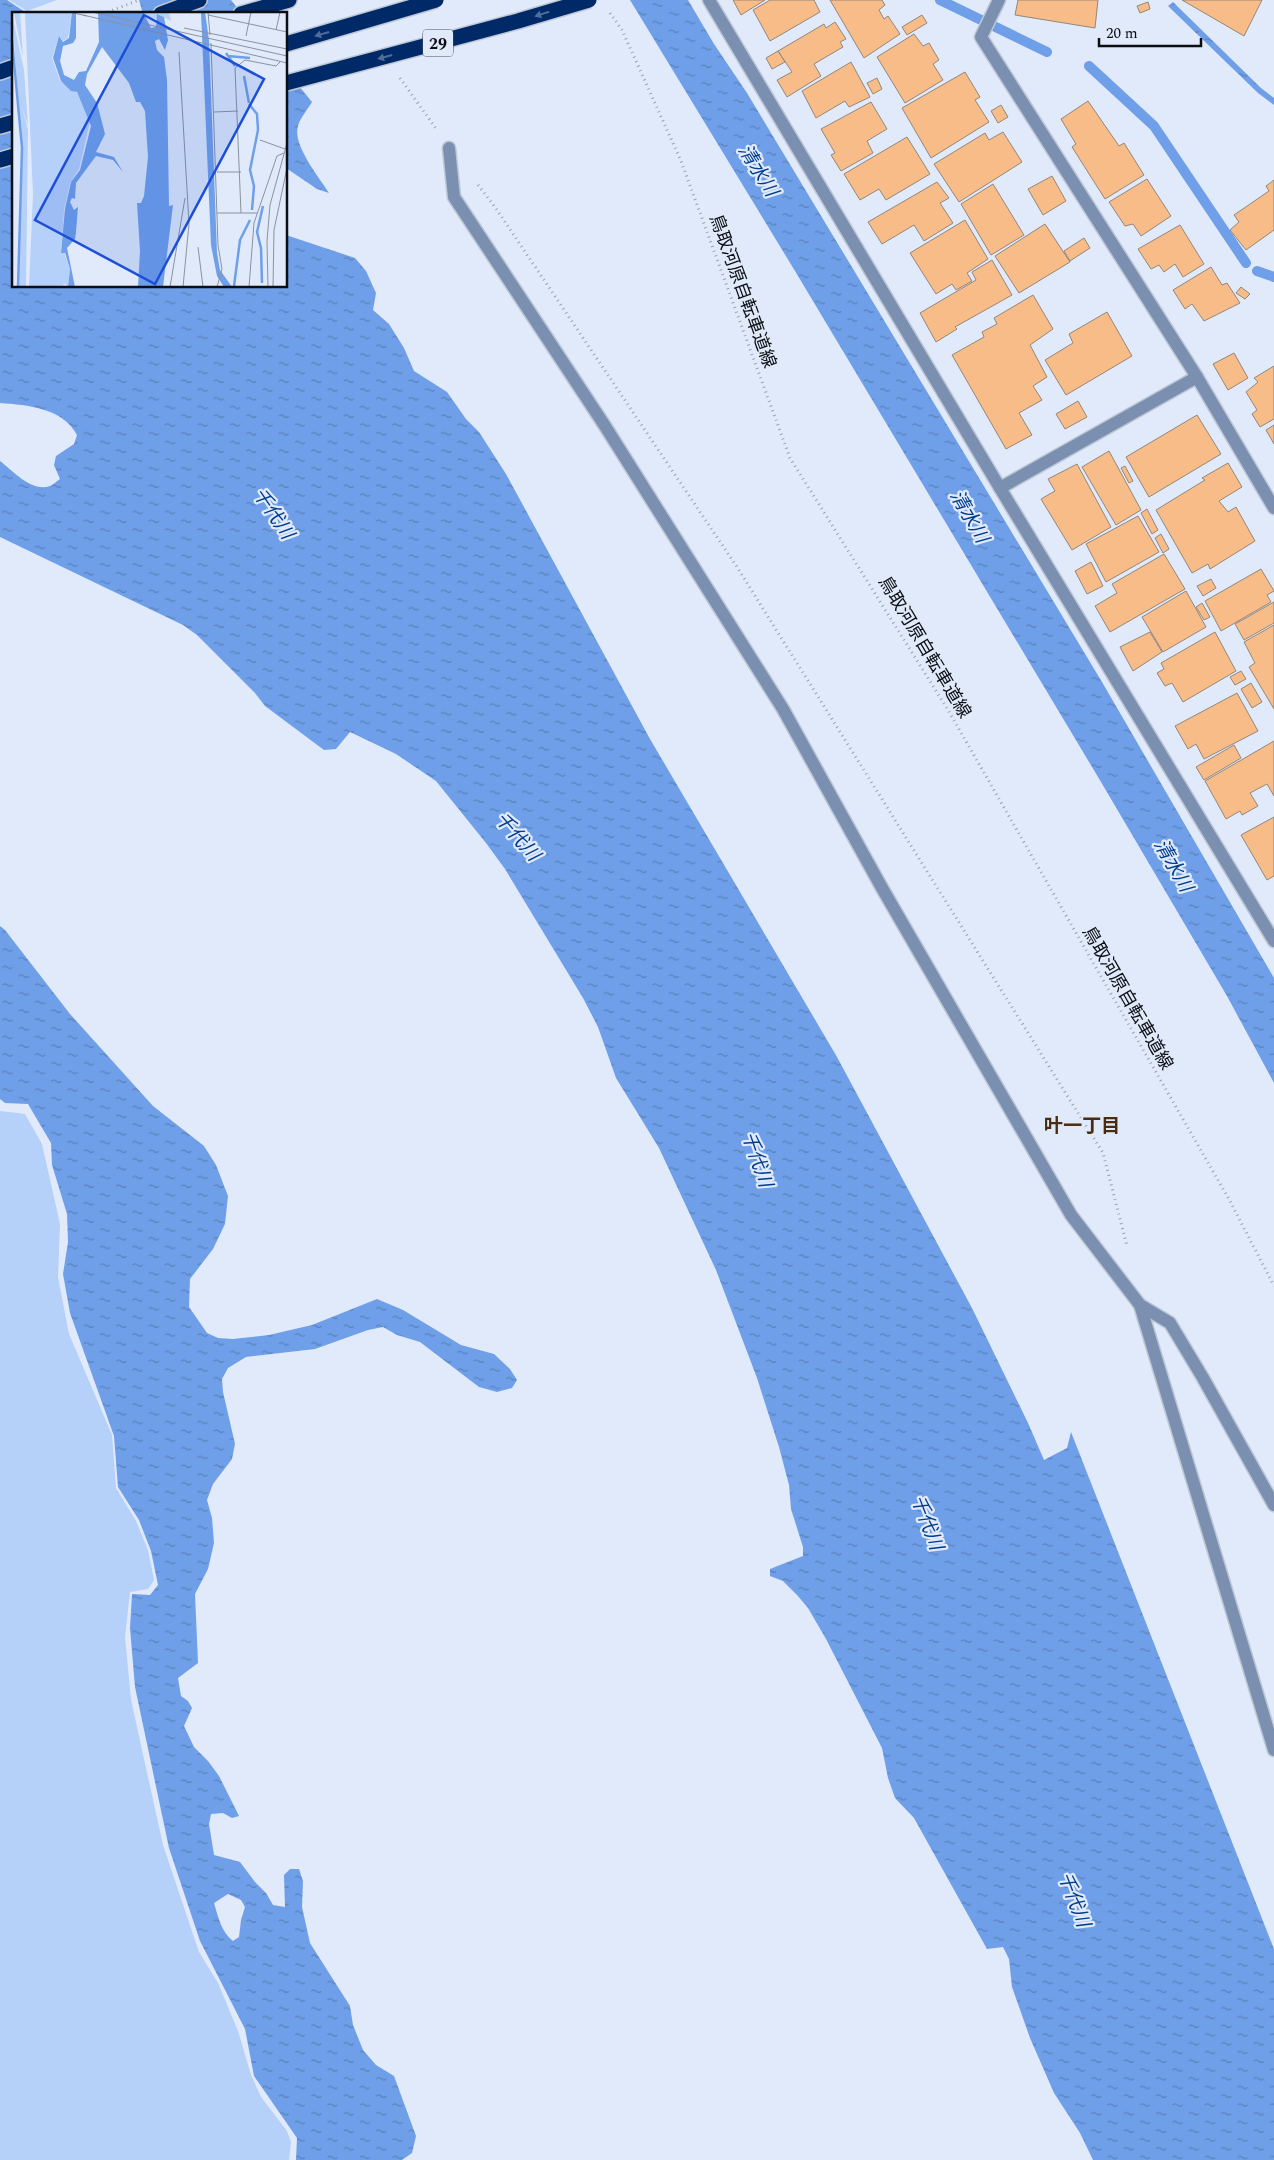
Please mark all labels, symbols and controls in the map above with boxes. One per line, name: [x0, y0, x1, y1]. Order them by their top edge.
one-way arrow: [535, 10, 550, 18]
inset map: [12, 12, 288, 288]
scale bar: [1099, 15, 1202, 47]
text: 20 m: [1106, 22, 1138, 45]
road number: 29: [423, 29, 453, 56]
one-way arrow: [315, 30, 330, 38]
one-way arrow: [378, 53, 393, 61]
water label: 清水川: [730, 139, 786, 204]
street label: 鳥取河原自転車道線: [702, 210, 783, 372]
water label: 千代川: [245, 482, 302, 547]
water label: 清水川: [942, 485, 997, 550]
street label: 鳥取河原自転車道線: [871, 571, 978, 724]
water label: 千代川: [487, 806, 548, 870]
water label: 清水川: [1146, 834, 1201, 899]
street label: 鳥取河原自転車道線: [1075, 921, 1180, 1075]
district label: 叶一丁目: [1044, 1112, 1120, 1141]
water label: 千代川: [734, 1128, 780, 1193]
water label: 千代川: [903, 1491, 951, 1556]
water label: 千代川: [1050, 1868, 1098, 1933]

